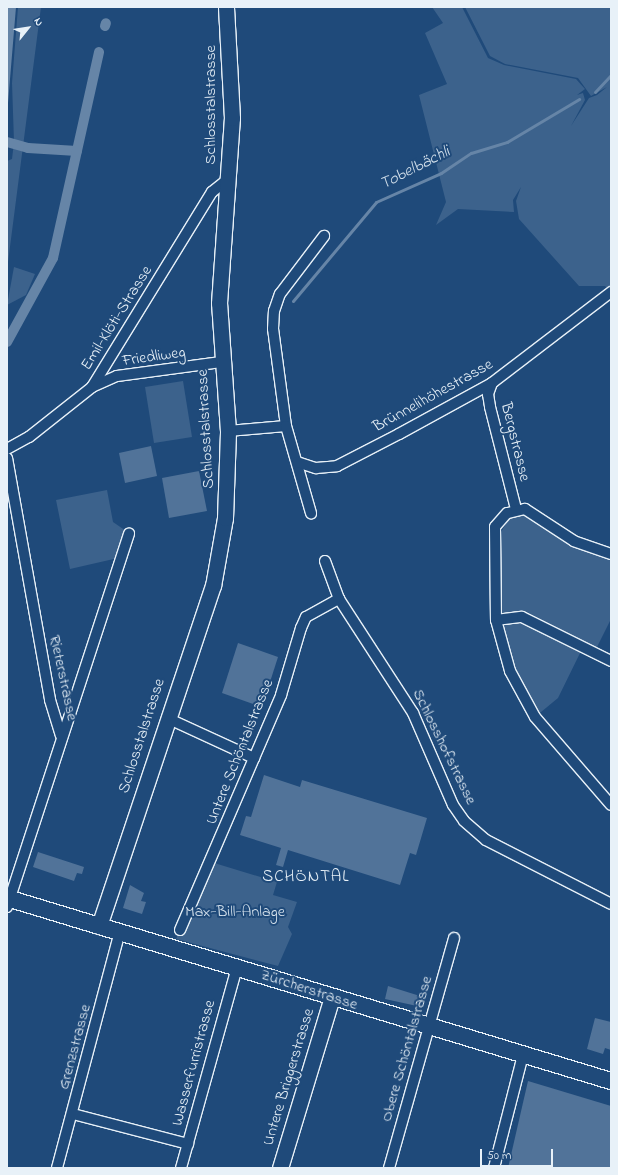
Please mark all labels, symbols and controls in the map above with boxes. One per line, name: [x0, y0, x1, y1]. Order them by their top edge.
north arrow: [8, 8, 48, 48]
text: N: [30, 15, 47, 29]
street label: Schlosstalstrasse: [201, 45, 221, 165]
water label: Tobelbächli: [377, 142, 453, 194]
street label: Emil-Klöti-Strasse: [77, 262, 157, 374]
street label: Friedliweg: [121, 343, 187, 371]
street label: Brünnelihöhestrasse: [370, 355, 496, 437]
street label: Schlosstalstrasse: [193, 369, 219, 489]
street label: Bergstrasse: [496, 401, 534, 483]
street label: Rieterstrasse: [45, 633, 81, 723]
street label: Schlosstalstrasse: [114, 676, 170, 796]
street label: Untere Schöntalstrasse: [202, 676, 278, 828]
street label: Schlosshofstrasse: [408, 686, 480, 808]
district label: SCHÖNTAL: [262, 867, 350, 887]
park label: Max-Bill-Anlage: [185, 902, 285, 922]
street label: Zürcherstrasse: [258, 965, 360, 1015]
street label: Obere Schöntalstrasse: [377, 974, 437, 1124]
street label: Wasserfurristrasse: [168, 998, 220, 1128]
street label: Grenzstrasse: [54, 1002, 96, 1092]
street label: Untere Briggerstrasse: [259, 1006, 319, 1148]
scale bar: [482, 1141, 555, 1167]
text: 50 m: [487, 1147, 511, 1165]

